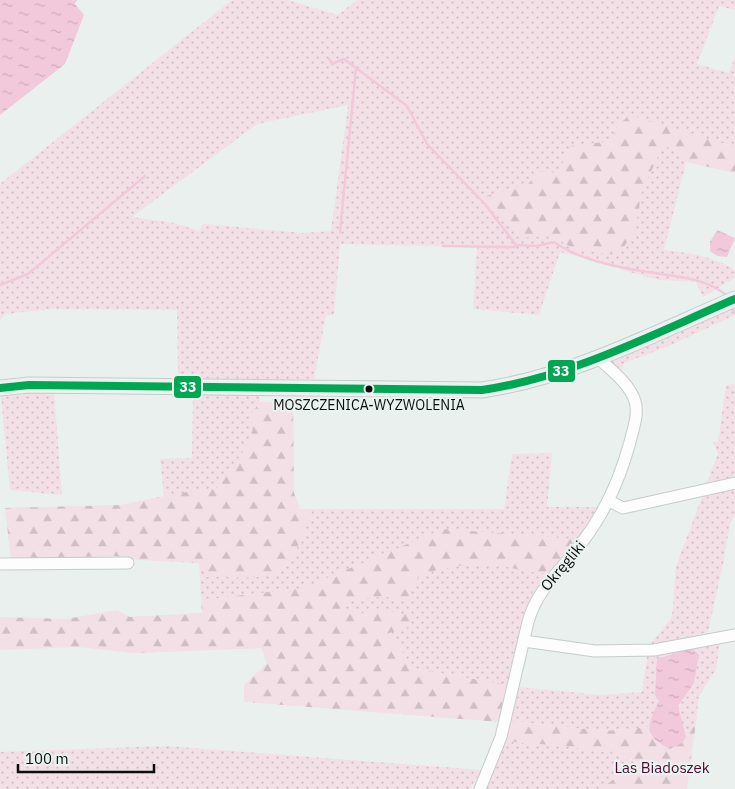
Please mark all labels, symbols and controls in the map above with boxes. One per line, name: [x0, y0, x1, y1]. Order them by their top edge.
line badge: 33: [547, 359, 576, 383]
text: 33: [553, 362, 569, 380]
line badge: 33: [173, 375, 202, 399]
text: 33: [180, 378, 196, 396]
marker: MOSZCZENICA-WYZWOLENIA: [364, 384, 374, 394]
place label: MOSZCZENICA-WYZWOLENIA: [273, 396, 465, 414]
street label: Okręgliki: [536, 537, 589, 595]
scale bar: [18, 742, 154, 774]
text: 100 m: [25, 749, 69, 768]
park label: Las Biadoszek: [614, 758, 710, 777]

